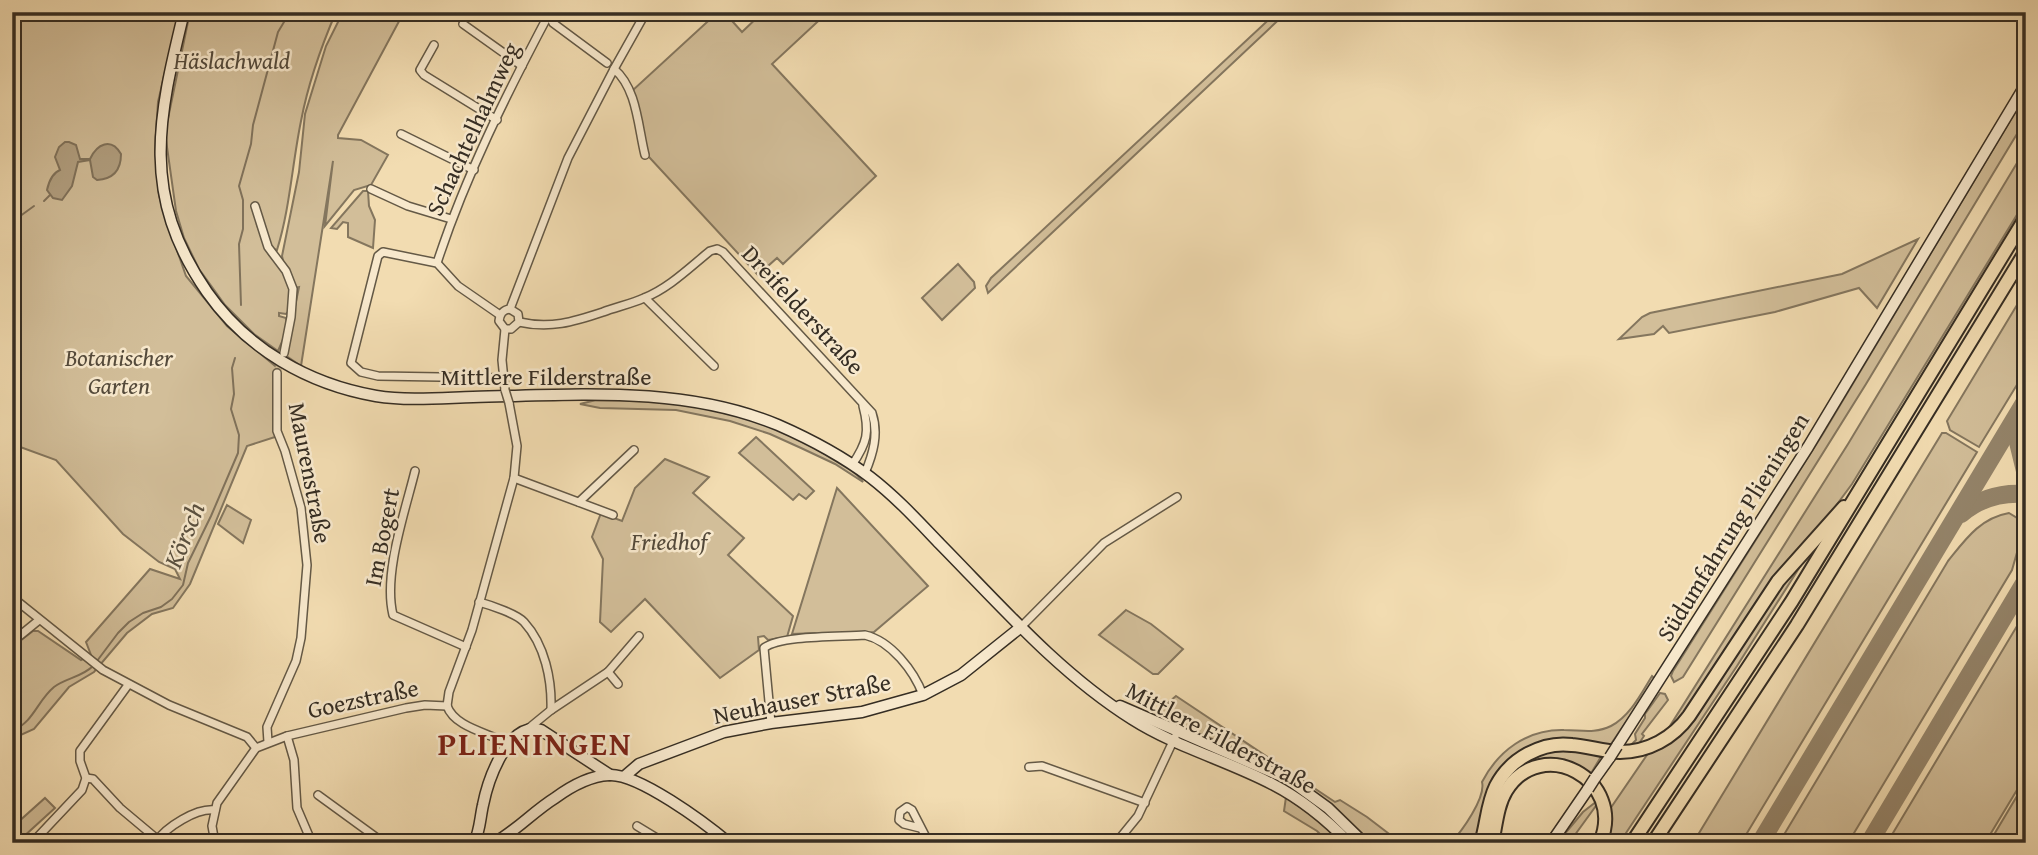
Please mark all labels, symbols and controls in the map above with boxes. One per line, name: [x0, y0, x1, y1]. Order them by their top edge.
street label: Schachtelhalmweg: [417, 36, 528, 221]
park label: Häslachwald: [173, 43, 291, 78]
street label: Dreifelderstraße: [734, 237, 873, 382]
park label: Botanischer Garten: [64, 340, 174, 403]
street label: Mittlere Filderstraße: [441, 359, 651, 394]
street label: Maurenstraße: [280, 400, 341, 546]
street label: Südumfahrung Plieningen: [1648, 405, 1818, 648]
street label: Im Bogert: [355, 484, 408, 589]
water label: Körsch: [152, 496, 214, 574]
park label: Friedhof: [630, 524, 712, 559]
street label: Neuhauser Straße: [710, 664, 894, 733]
street label: Goezstraße: [304, 670, 422, 727]
street label: Mittlere Filderstraße: [1120, 673, 1323, 803]
district label: PLIENINGEN: [438, 720, 632, 767]

